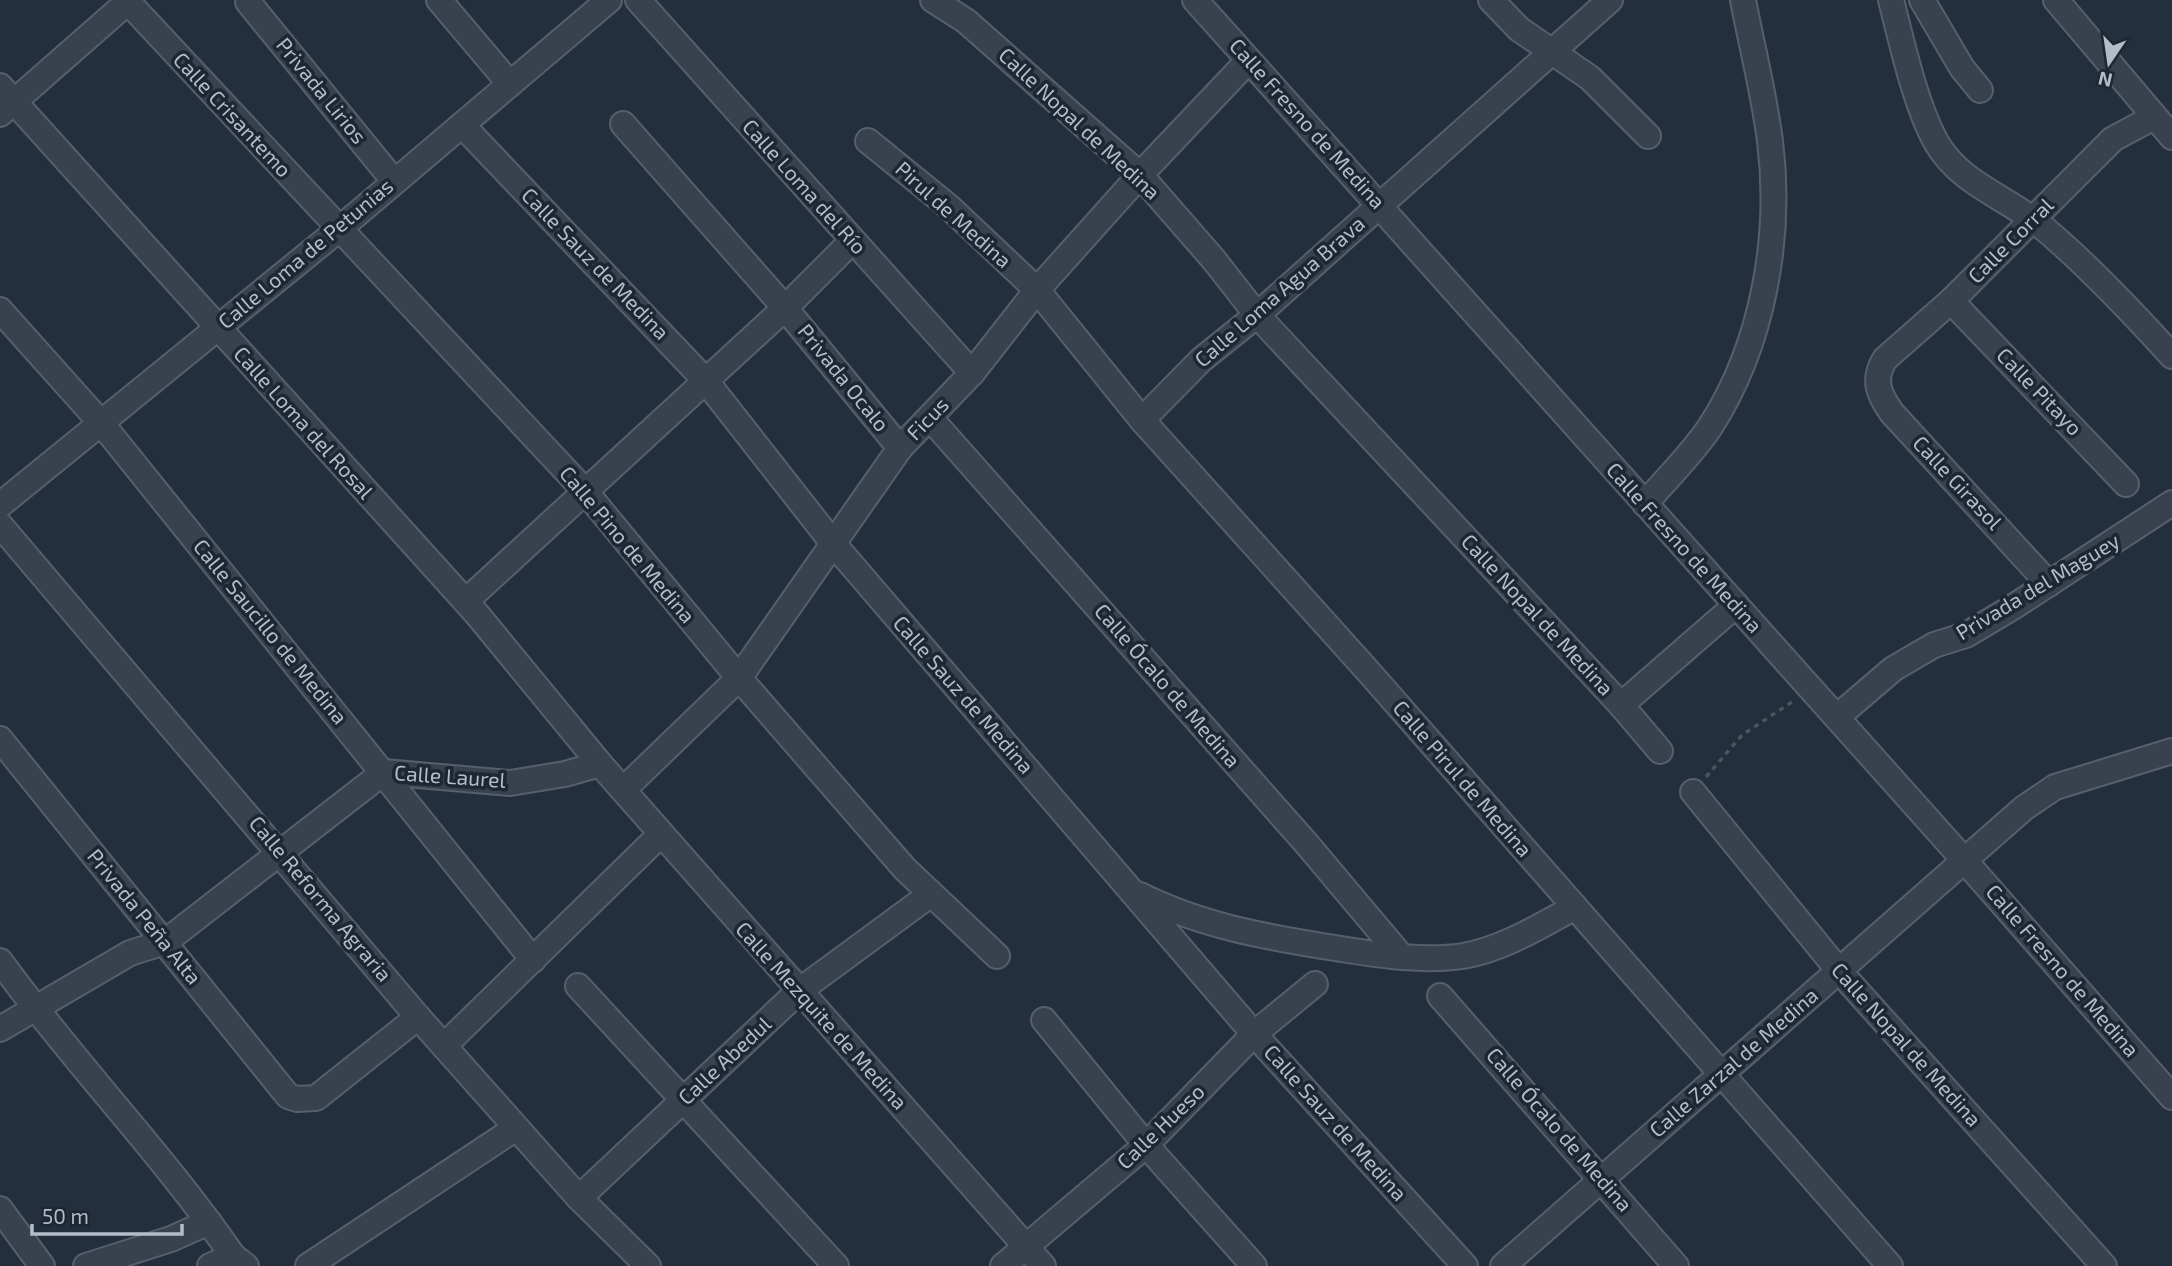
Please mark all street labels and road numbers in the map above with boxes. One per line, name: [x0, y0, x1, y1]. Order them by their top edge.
street label: Privada Lirios: [272, 32, 372, 148]
street label: Calle Fresno de Medina: [1225, 33, 1391, 213]
street label: Calle Nopal de Medina: [994, 42, 1166, 204]
street label: Calle Crisantemo: [169, 46, 297, 182]
street label: Calle Loma del Río: [738, 113, 872, 259]
street label: Pirul de Medina: [891, 155, 1017, 272]
street label: Calle Loma de Petunias: [213, 172, 397, 333]
street label: Calle Sauz de Medina: [517, 182, 675, 344]
street label: Calle Corral: [1962, 192, 2058, 288]
street label: Calle Loma Agua Brava: [1189, 210, 1369, 372]
street label: Privada Ocalo: [793, 318, 895, 436]
street label: Calle Loma del Rosal: [229, 341, 380, 504]
street label: Calle Pitayo: [1992, 342, 2088, 440]
street label: Ficus: [901, 391, 953, 444]
street label: Calle Girasol: [1908, 430, 2008, 535]
street label: Calle Fresno de Medina: [1602, 457, 1768, 637]
street label: Calle Pino de Medina: [555, 461, 701, 628]
street label: Privada del Maguey: [1951, 527, 2124, 644]
street label: Calle Nopal de Medina: [1457, 528, 1619, 700]
street label: Calle Saucillo de Medina: [189, 534, 353, 728]
street label: Calle Ócalo de Medina: [1090, 598, 1246, 772]
street label: Calle Sauz de Medina: [889, 610, 1040, 778]
street label: Calle Pirul de Medina: [1388, 695, 1538, 861]
street label: Calle Laurel: [393, 759, 508, 792]
street label: Calle Reforma Agraria: [245, 810, 398, 986]
street label: Privada Peña Alta: [83, 843, 207, 989]
street label: Calle Fresno de Medina: [1981, 879, 2145, 1061]
street label: Calle Mezquite de Medina: [731, 916, 913, 1114]
street label: Calle Nopal de Medina: [1827, 957, 1987, 1131]
street label: Calle Zarzal de Medina: [1644, 982, 1822, 1142]
street label: Calle Abedul: [672, 1010, 776, 1109]
street label: Calle Sauz de Medina: [1259, 1039, 1413, 1205]
street label: Calle Ócalo de Medina: [1482, 1042, 1638, 1216]
street label: Calle Hueso: [1111, 1078, 1209, 1174]

